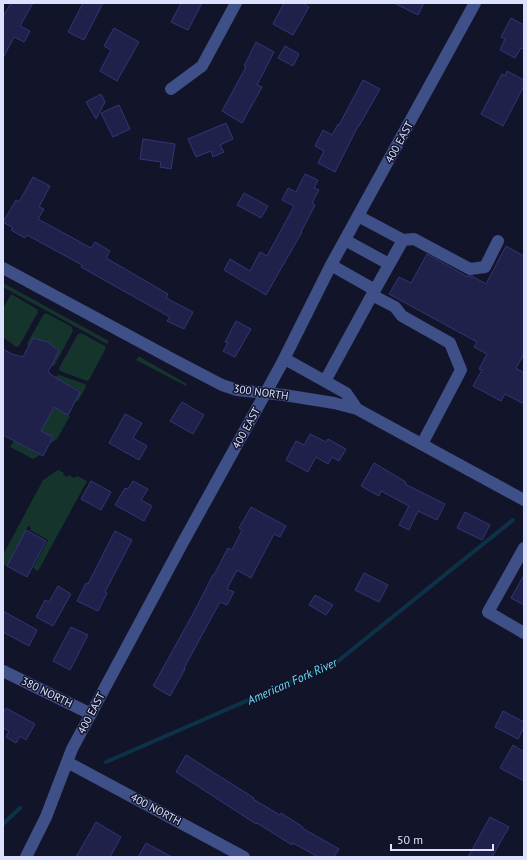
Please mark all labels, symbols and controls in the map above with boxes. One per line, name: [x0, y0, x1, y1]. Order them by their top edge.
street label: 400 EAST: [382, 119, 416, 165]
street label: 300 NORTH: [233, 381, 289, 403]
street label: 400 EAST: [229, 405, 263, 451]
water label: American Fork River: [244, 654, 340, 708]
street label: 380 NORTH: [19, 674, 75, 710]
street label: 400 EAST: [74, 690, 108, 736]
street label: 400 NORTH: [128, 790, 184, 828]
scale bar: [391, 826, 493, 852]
text: 50 m: [397, 832, 423, 847]

